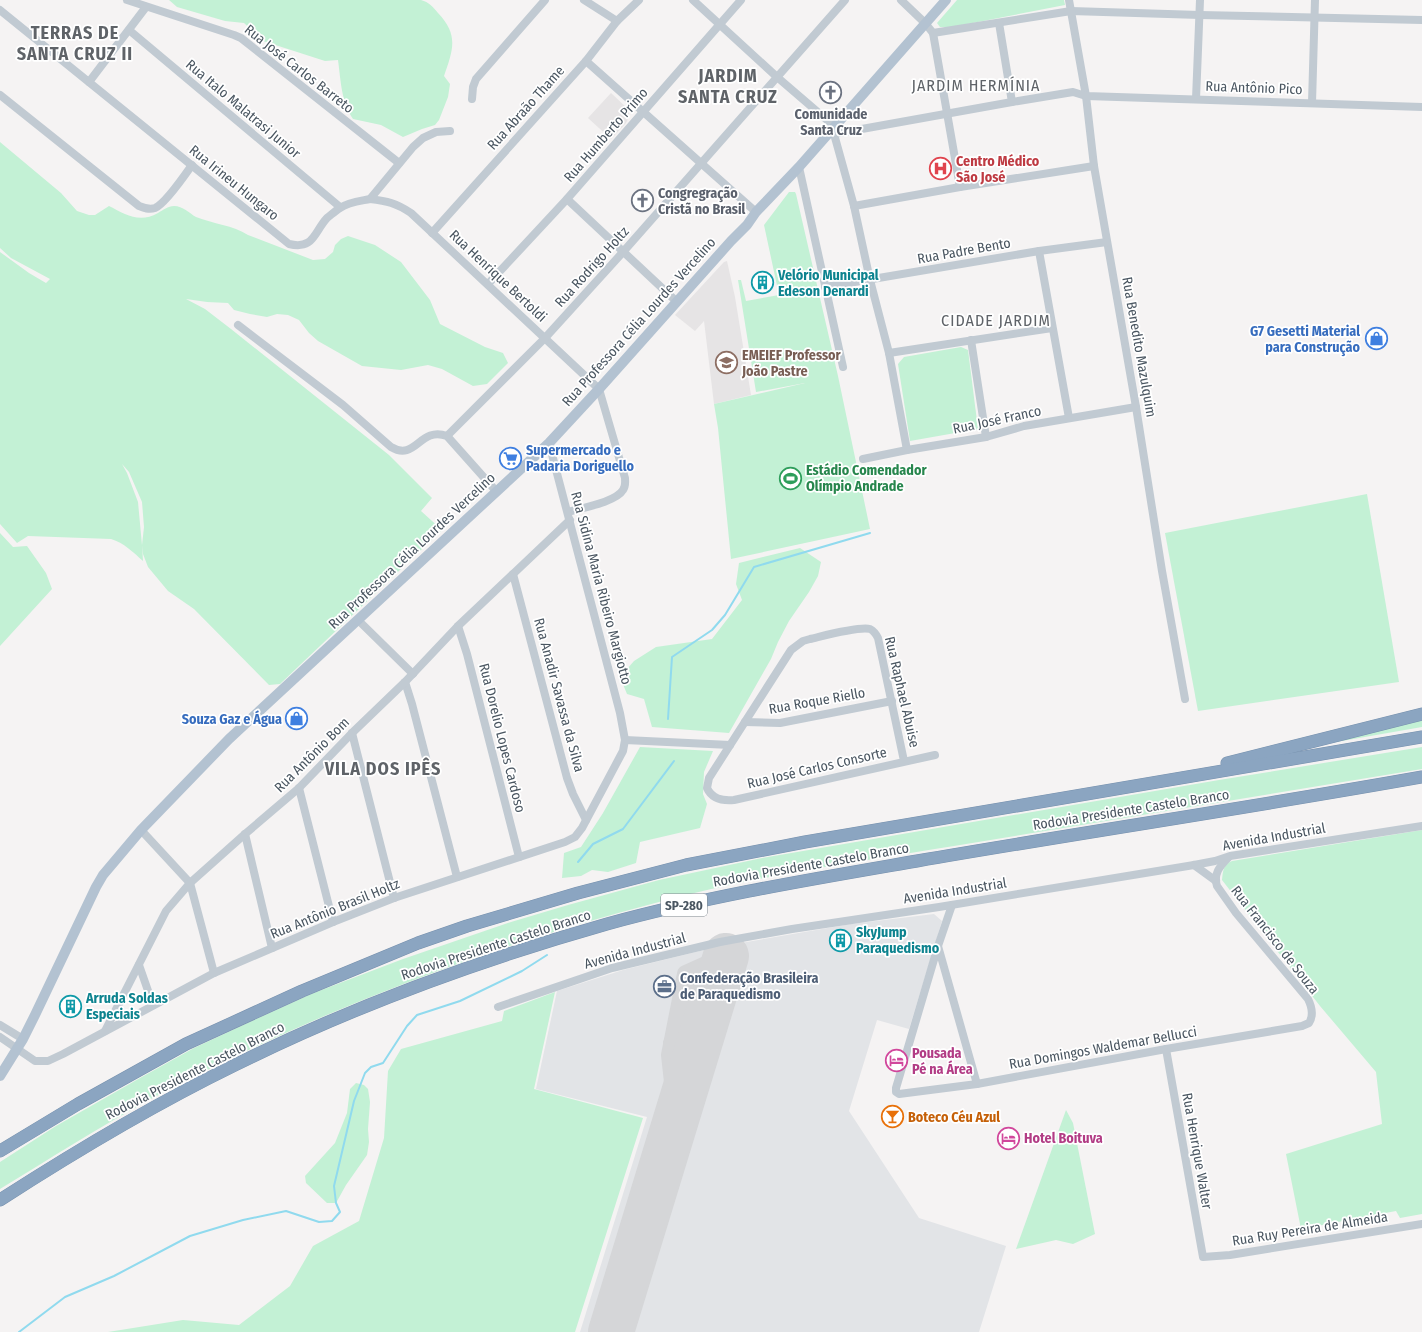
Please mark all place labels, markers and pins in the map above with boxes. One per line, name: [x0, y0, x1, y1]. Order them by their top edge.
church icon: Comunidade Santa Cruz: [818, 79, 844, 105]
place label: Comunidade Santa Cruz: [795, 106, 867, 139]
place label: Centro Médico São José: [956, 153, 1040, 186]
hospital icon: Centro Médico São José: [927, 156, 953, 182]
place label: Congregração Cristã no Brasil: [658, 185, 746, 218]
church icon: Congregração Cristã no Brasil: [629, 188, 655, 214]
place label: Velório Municipal Edeson Denardi: [777, 267, 879, 300]
building icon: Velório Municipal Edeson Denardi: [749, 270, 775, 296]
place label: G7 Gesetti Material para Construção: [1250, 323, 1361, 357]
shop icon: G7 Gesetti Material para Construção: [1363, 326, 1389, 352]
place label: EMEIEF Professor João Pastre: [741, 347, 842, 380]
school or university icon: EMEIEF Professor João Pastre: [714, 350, 740, 376]
place label: Supermercado e Padaria Doriguello: [526, 442, 634, 475]
supermarket icon: Supermercado e Padaria Doriguello: [498, 445, 524, 471]
place label: Estádio Comendador Olímpio Andrade: [806, 462, 927, 495]
sports icon: Estádio Comendador Olímpio Andrade: [778, 465, 804, 491]
shop icon: Souza Gaz e Água: [284, 706, 310, 732]
place label: Souza Gaz e Água: [182, 710, 282, 728]
place label: SkyJump Paraquedismo: [856, 924, 940, 957]
building icon: SkyJump Paraquedismo: [828, 927, 854, 953]
place label: Confederação Brasileira de Paraquedismo: [680, 970, 819, 1003]
office icon: Confederação Brasileira de Paraquedismo: [652, 973, 678, 999]
place label: Arruda Soldas Especiais: [85, 990, 168, 1023]
building icon: Arruda Soldas Especiais: [58, 993, 84, 1019]
place label: Pousada Pé na Área: [912, 1045, 973, 1078]
hotel icon: Pousada Pé na Área: [884, 1048, 910, 1074]
bar icon: Boteco Céu Azul: [880, 1104, 906, 1130]
place label: Boteco Céu Azul: [908, 1109, 1000, 1126]
hotel icon: Hotel Boituva: [995, 1125, 1021, 1151]
place label: Hotel Boituva: [1024, 1130, 1103, 1147]

